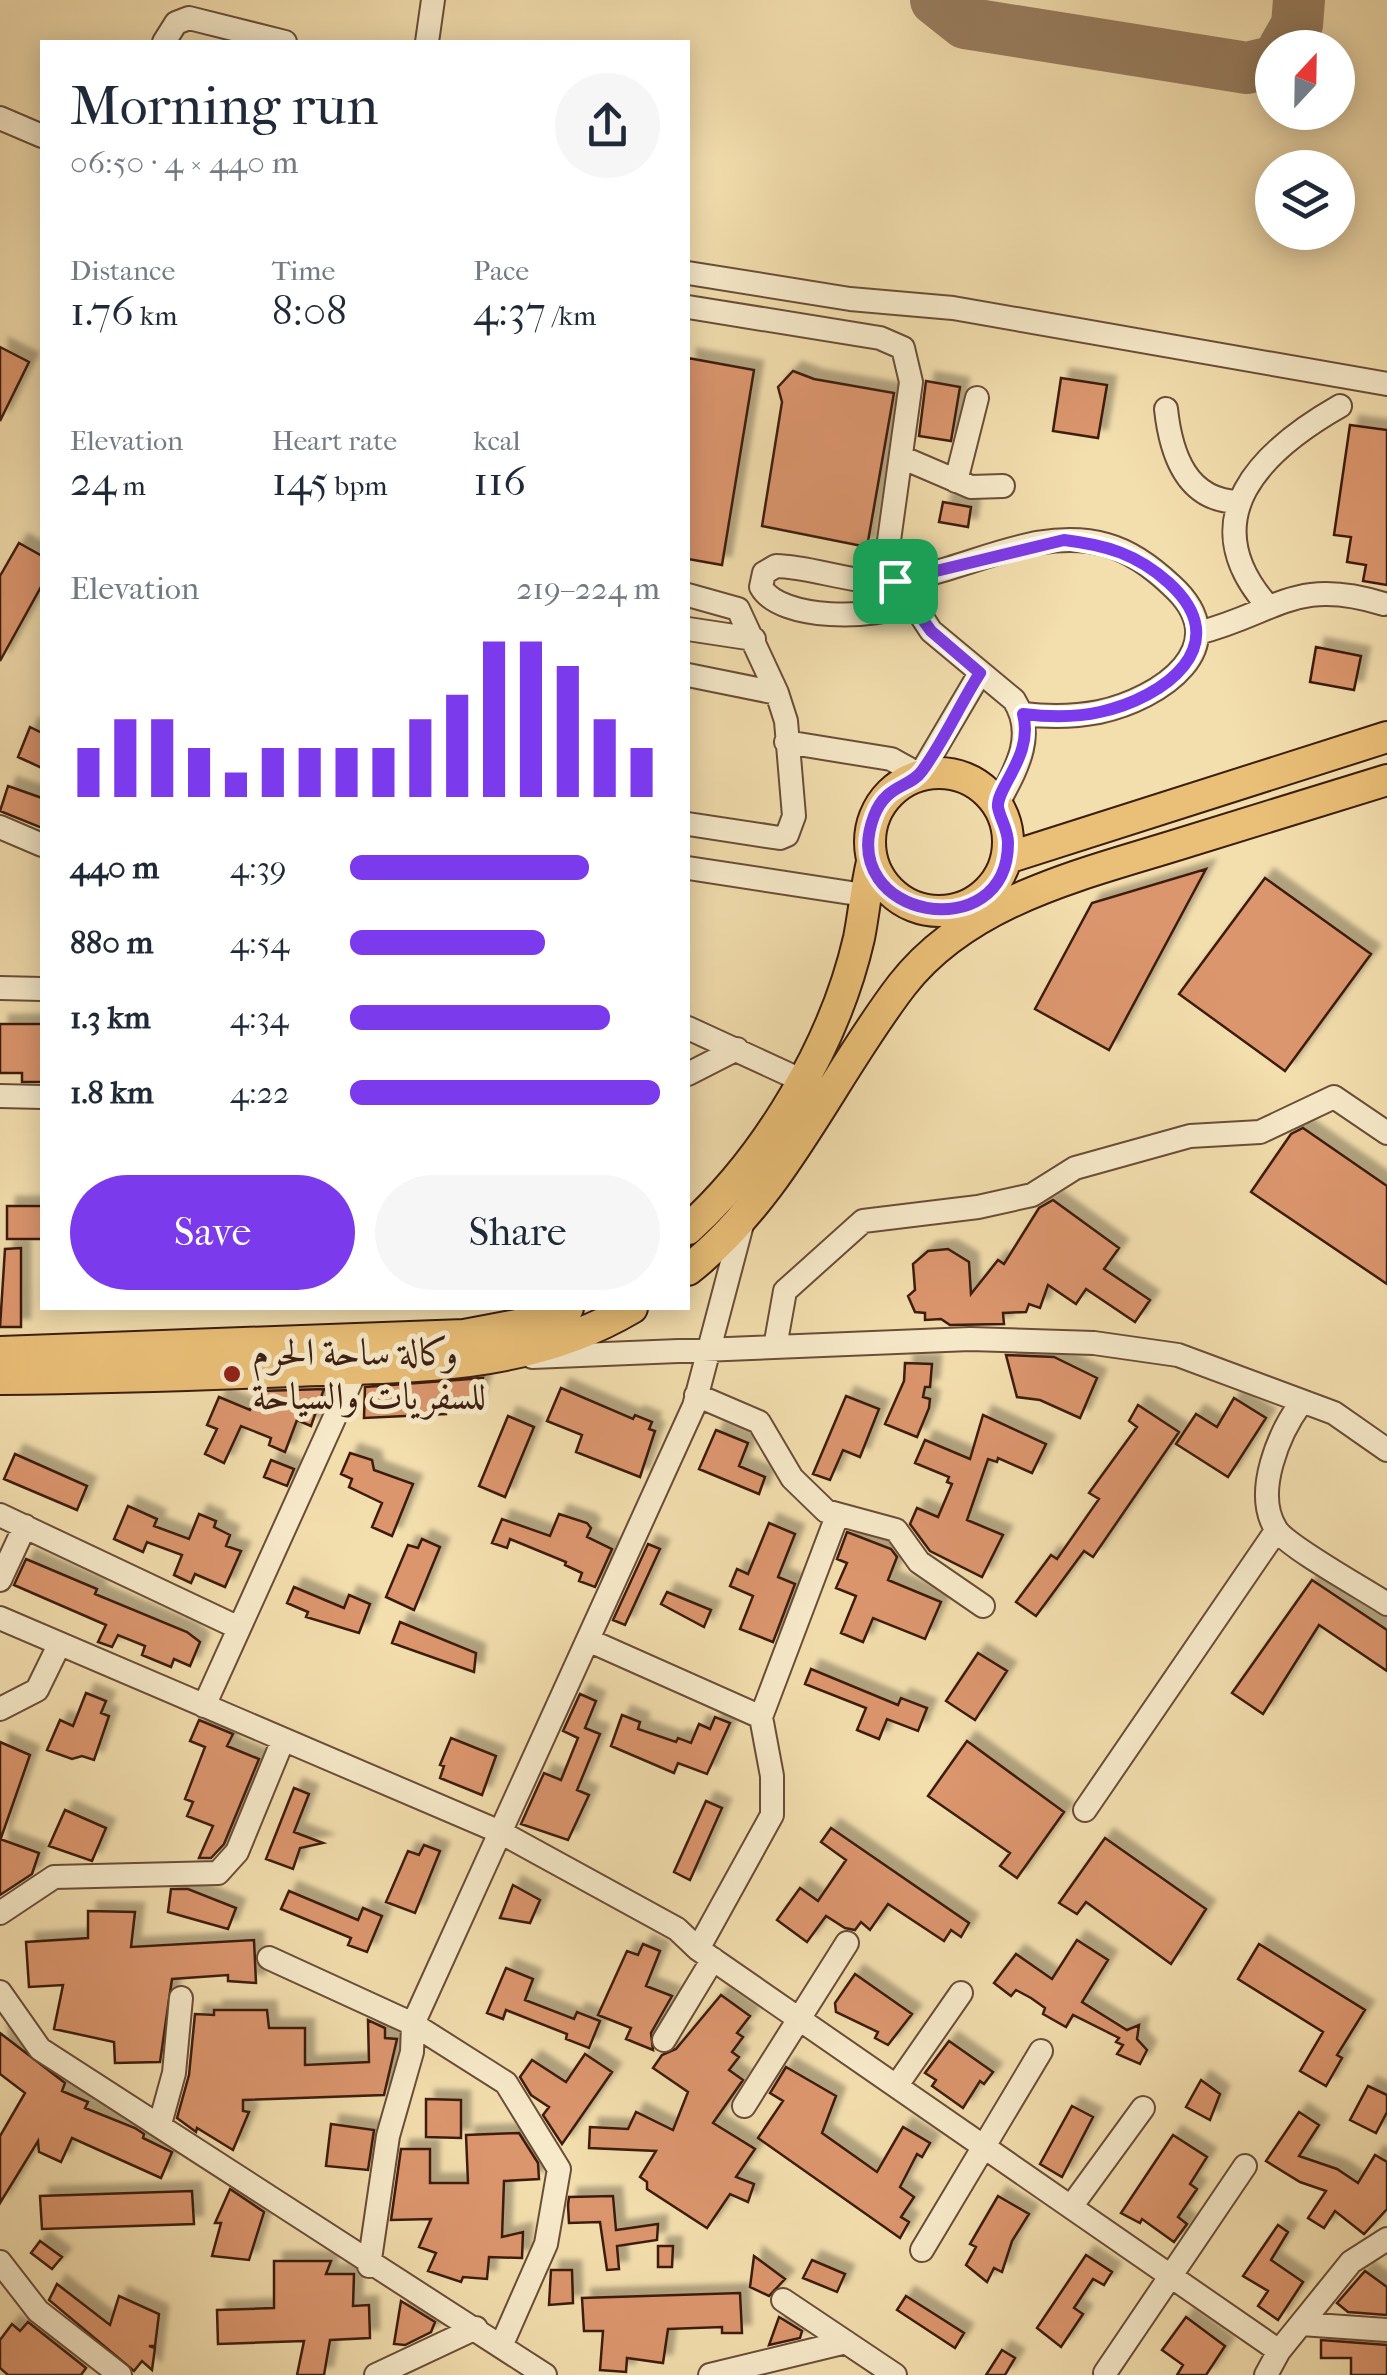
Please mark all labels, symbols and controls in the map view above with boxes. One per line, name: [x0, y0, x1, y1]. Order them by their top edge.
north arrow: [1255, 30, 1355, 130]
map controls: [1255, 30, 1355, 250]
button: share: [555, 73, 660, 178]
text: Morning run: [70, 74, 378, 138]
text: 06:50 · 4 × 440 m: [70, 144, 298, 181]
button: layers: [1255, 150, 1355, 250]
text: Distance: [70, 254, 175, 287]
text: Time: [272, 254, 335, 287]
text: Pace: [473, 254, 529, 287]
text: 1.76: [70, 287, 134, 336]
text: 8:08: [272, 287, 347, 336]
text: 4:37: [473, 287, 546, 336]
text: km: [134, 299, 177, 332]
text: /km: [546, 299, 596, 332]
text: Elevation: [70, 424, 183, 457]
text: Heart rate: [272, 424, 397, 457]
text: kcal: [473, 424, 520, 457]
text: 24: [70, 457, 116, 506]
text: 145: [272, 457, 329, 506]
text: 116: [473, 457, 526, 506]
text: m: [116, 469, 146, 502]
text: bpm: [329, 469, 388, 502]
pin: [853, 539, 938, 624]
icon: arrive: [868, 554, 923, 609]
text: Elevation: [70, 570, 199, 607]
text: 219–224 m: [516, 570, 660, 607]
text: 440 m: [70, 849, 159, 886]
text: 4:39: [230, 849, 287, 886]
text: 880 m: [70, 924, 153, 961]
text: 4:54: [230, 924, 289, 961]
text: 1.3 km: [70, 999, 151, 1036]
text: 4:34: [230, 999, 289, 1036]
text: 1.8 km: [70, 1074, 154, 1111]
text: 4:22: [230, 1074, 290, 1111]
button: Save: [70, 1175, 355, 1290]
button: Share: [375, 1175, 660, 1290]
place label: وكالة ساحة الحرم للسفريات والسياحة: [252, 1330, 486, 1420]
marker: وكالة ساحة الحرم للسفريات والسياحة: [221, 1363, 243, 1385]

